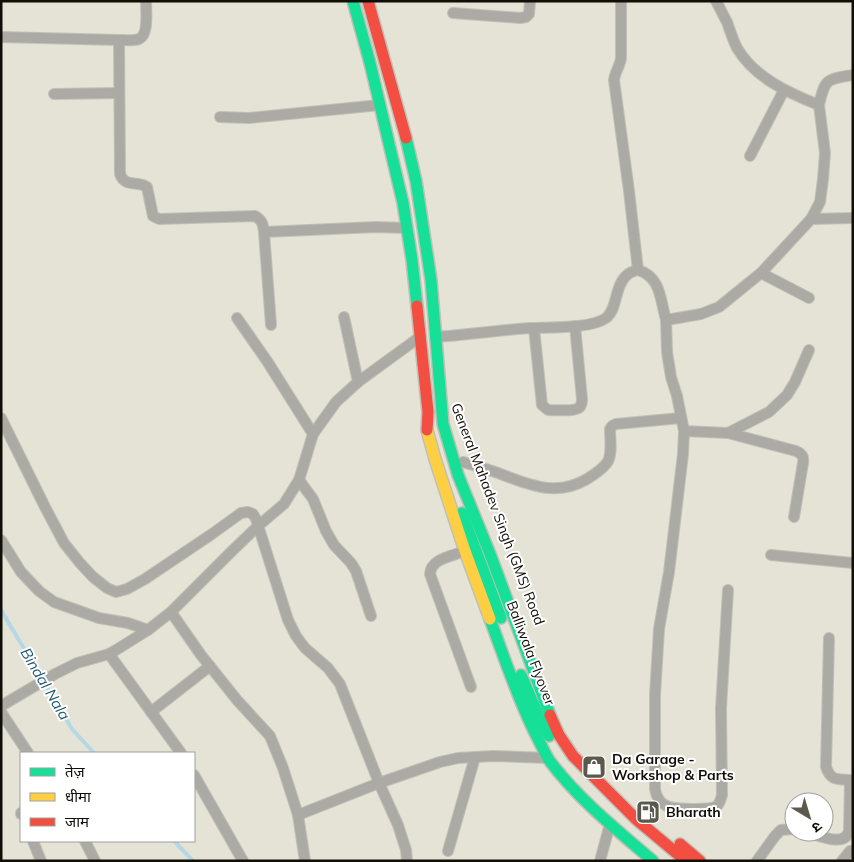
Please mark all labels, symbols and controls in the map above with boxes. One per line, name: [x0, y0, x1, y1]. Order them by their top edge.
street label: General Mahadev Singh (GMS) Road: [447, 400, 549, 628]
street label: Balliwala Flyover: [503, 598, 559, 709]
water label: Bindal Nala: [16, 644, 74, 723]
place label: Da Garage - Workshop & Parts: [612, 750, 734, 784]
legend: [20, 752, 195, 842]
shop icon: Da Garage - Workshop & Parts: [581, 754, 607, 780]
text: तेज़: [65, 762, 86, 781]
text: धीमा: [65, 787, 92, 806]
north arrow: [784, 792, 834, 842]
fuel station icon: Bharath: [635, 799, 661, 825]
place label: Bharath: [666, 803, 721, 821]
text: जाम: [65, 812, 90, 831]
text: उ: [808, 818, 826, 837]

